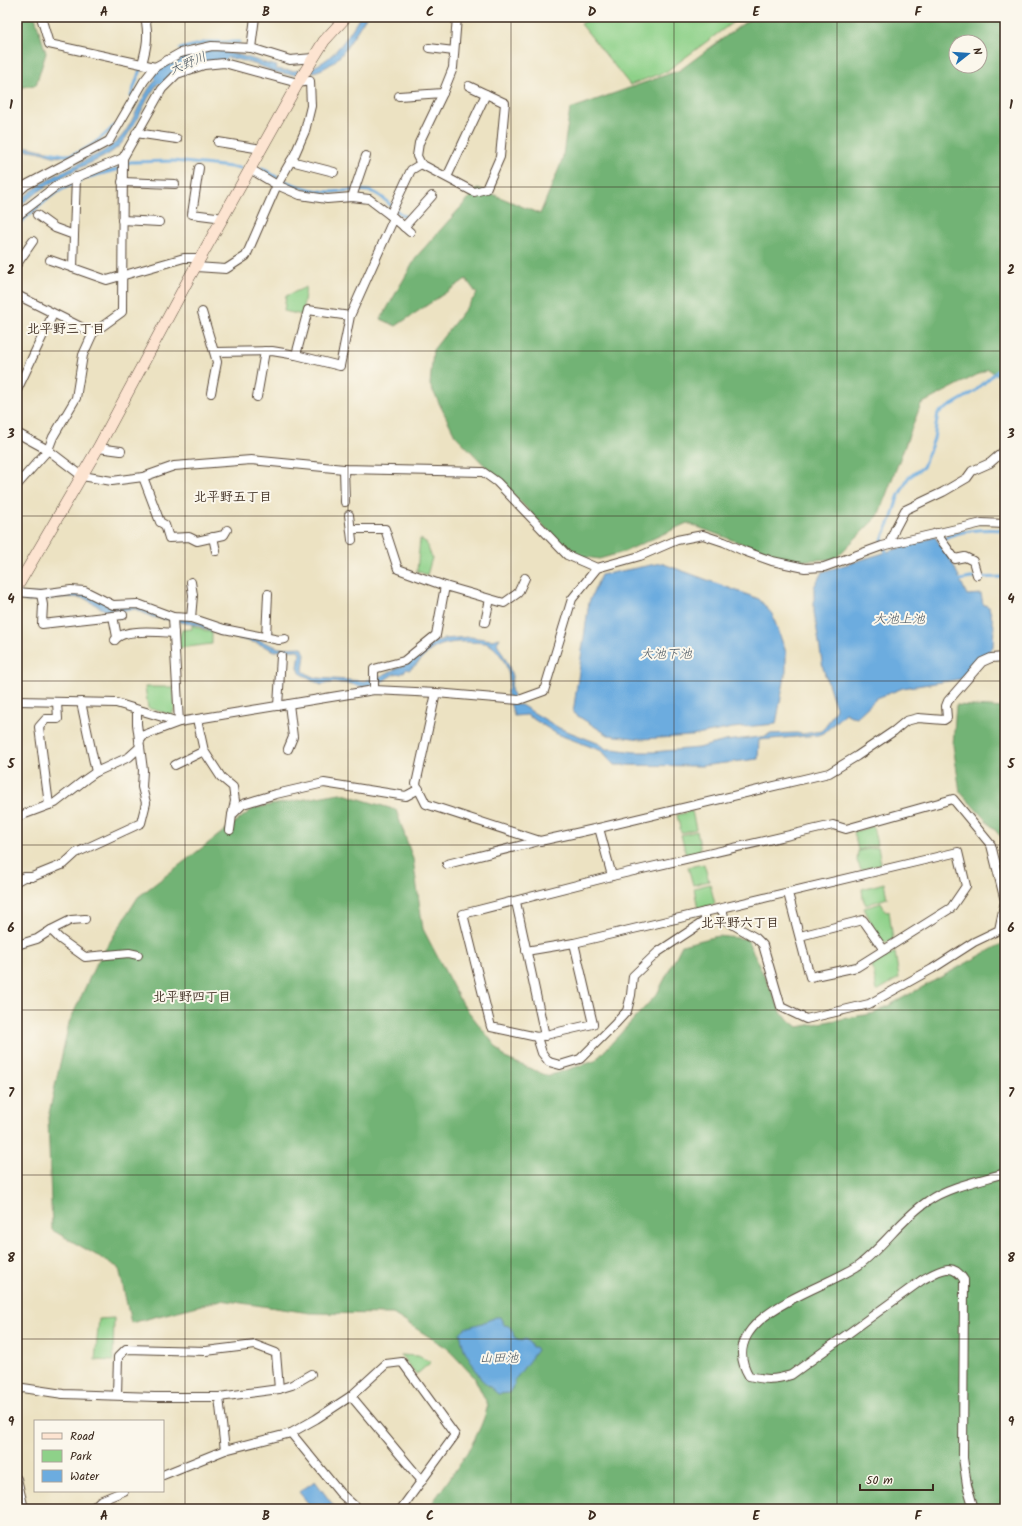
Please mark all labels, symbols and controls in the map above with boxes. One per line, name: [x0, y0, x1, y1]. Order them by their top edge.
text: A: [100, 2, 108, 23]
text: B: [262, 2, 270, 23]
text: C: [426, 2, 434, 23]
text: D: [588, 2, 597, 23]
text: E: [752, 2, 760, 23]
text: F: [914, 2, 922, 23]
north arrow: [948, 34, 988, 74]
text: N: [967, 45, 986, 57]
water label: 大野川: [166, 47, 210, 81]
text: 1: [9, 95, 13, 116]
text: 1: [1009, 95, 1013, 116]
text: 2: [7, 260, 15, 281]
text: 2: [1007, 260, 1015, 281]
district label: 北平野三丁目: [27, 319, 105, 340]
text: 3: [6, 424, 15, 445]
text: 3: [1006, 424, 1015, 445]
district label: 北平野五丁目: [194, 487, 272, 508]
text: 4: [7, 589, 15, 610]
text: 4: [1007, 589, 1015, 610]
water label: 大池上池: [873, 609, 926, 630]
water label: 大池下池: [640, 644, 693, 665]
text: 5: [7, 754, 16, 775]
text: 5: [1007, 754, 1016, 775]
district label: 北平野六丁目: [701, 913, 779, 934]
text: 6: [7, 918, 15, 939]
text: 6: [1007, 918, 1015, 939]
district label: 北平野四丁目: [153, 987, 231, 1008]
text: 7: [8, 1083, 15, 1104]
text: 7: [1008, 1083, 1015, 1104]
text: 8: [7, 1248, 15, 1269]
text: 8: [1007, 1248, 1015, 1269]
water label: 山田池: [479, 1348, 519, 1369]
text: 9: [8, 1412, 15, 1433]
text: 9: [1008, 1412, 1015, 1433]
legend: [34, 1420, 164, 1492]
text: Road: [70, 1427, 95, 1446]
text: Park: [70, 1447, 92, 1466]
scale bar: [860, 1466, 933, 1492]
text: Water: [70, 1467, 100, 1486]
text: 50 m: [866, 1471, 893, 1490]
text: A: [100, 1506, 108, 1526]
text: B: [262, 1506, 270, 1526]
text: C: [426, 1506, 434, 1526]
text: D: [588, 1506, 597, 1526]
text: E: [752, 1506, 760, 1526]
text: F: [914, 1506, 922, 1526]

